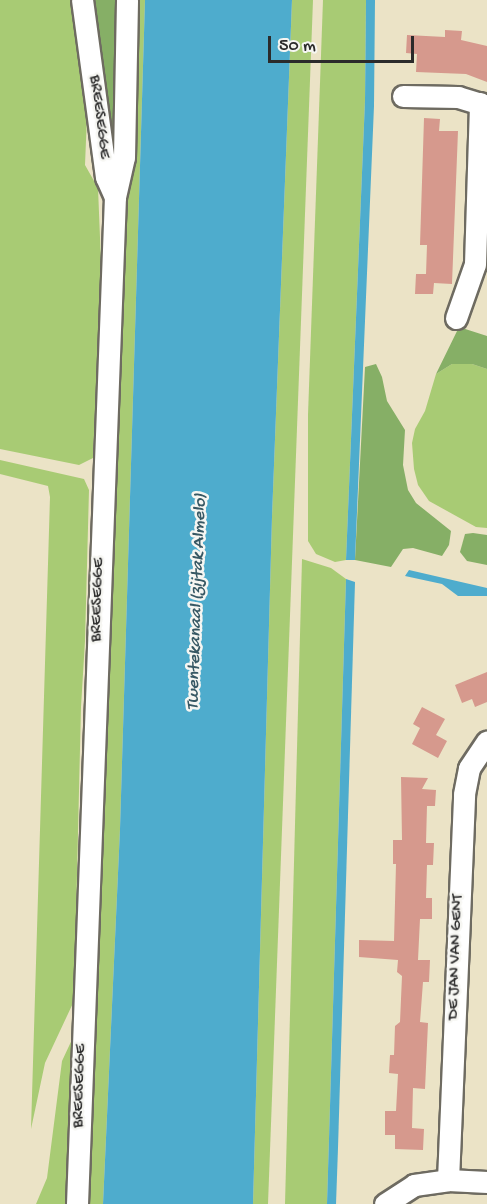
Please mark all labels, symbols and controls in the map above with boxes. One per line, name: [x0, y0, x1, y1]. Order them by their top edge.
scale bar: [271, 24, 416, 62]
text: 50 m: [279, 36, 316, 57]
street label: BREESEGGE: [83, 74, 113, 160]
water label: Twentekanaal (zijtak Almelo): [183, 493, 213, 711]
street label: BREESEGGE: [88, 558, 110, 642]
street label: DE JAN VAN GENT: [445, 894, 469, 1020]
street label: BREESEGGE: [70, 1044, 92, 1128]

